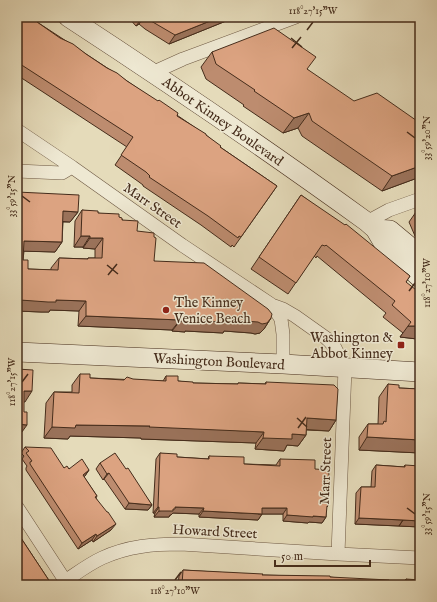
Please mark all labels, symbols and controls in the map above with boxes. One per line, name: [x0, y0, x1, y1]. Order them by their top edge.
text: 118°27'15"W: [289, 5, 338, 18]
street label: Abbot Kinney Boulevard: [157, 73, 287, 171]
text: 33°59'20"N: [421, 115, 434, 160]
text: 33°59'15"N: [6, 174, 19, 217]
street label: Marr Street: [120, 179, 185, 233]
text: 118°27'10"W: [421, 258, 434, 308]
place label: The Kinney Venice Beach: [173, 294, 251, 328]
marker: The Kinney Venice Beach: [161, 305, 171, 315]
place label: Washington & Abbot Kinney: [310, 329, 393, 363]
marker: Washington & Abbot Kinney: [396, 340, 406, 350]
street label: Washington Boulevard: [153, 350, 286, 374]
text: 118°27'15"W: [6, 357, 19, 406]
street label: Marr Street: [316, 437, 336, 505]
text: 33°59'15"N: [421, 492, 434, 535]
street label: Howard Street: [172, 521, 258, 543]
scale bar: [275, 542, 370, 568]
text: 50 m: [281, 549, 303, 564]
text: 118°27'10"W: [150, 585, 200, 598]

